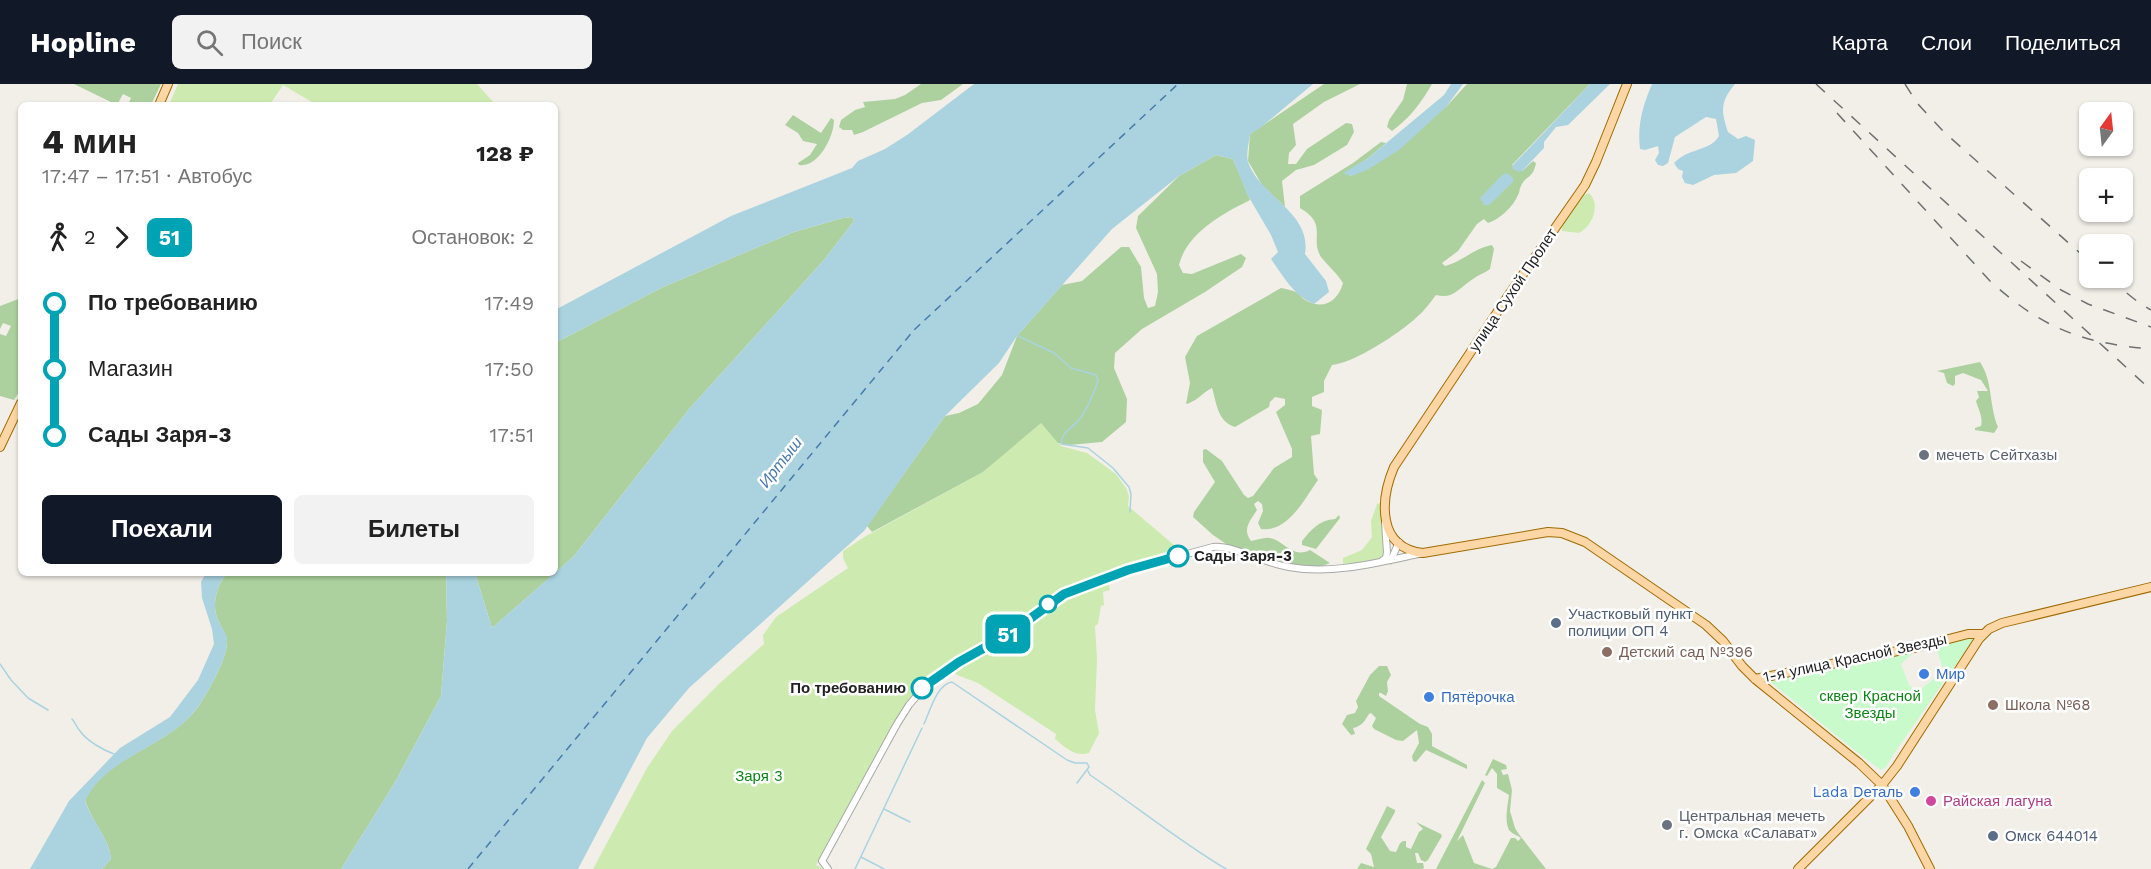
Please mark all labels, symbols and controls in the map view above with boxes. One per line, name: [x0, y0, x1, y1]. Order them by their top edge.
search box: [172, 15, 592, 69]
text: Hopline: [30, 26, 136, 59]
icon: search: [193, 26, 226, 59]
text: Поиск: [241, 29, 302, 54]
text: Карта: [1832, 30, 1888, 55]
text: Слои: [1921, 30, 1972, 55]
text: Поделиться: [2005, 30, 2121, 55]
north arrow: [2079, 102, 2133, 156]
map controls: [2079, 102, 2133, 288]
text: 4 мин: [42, 122, 137, 161]
text: 128 ₽: [476, 141, 534, 166]
text: 17:47 – 17:51 · Автобус: [42, 164, 252, 188]
button: +: [2079, 168, 2133, 222]
icon: walk: [42, 221, 75, 254]
icon: forward: [105, 221, 138, 254]
text: 2: [84, 225, 96, 249]
text: 51: [159, 225, 180, 250]
text: Остановок: 2: [412, 225, 534, 249]
street label: улица Сухой Пролет: [1465, 225, 1561, 355]
button: −: [2079, 234, 2133, 288]
text: По требованию: [88, 290, 258, 315]
text: 17:49: [485, 291, 534, 315]
text: Магазин: [88, 356, 173, 381]
text: 17:50: [485, 357, 534, 381]
text: Сады Заря-3: [88, 422, 231, 447]
text: 17:51: [490, 423, 534, 447]
water label: Иртыш: [755, 433, 806, 491]
place label: мечеть Сейтхазы: [1936, 446, 2057, 464]
marker: мечеть Сейтхазы: [1917, 448, 1931, 462]
button: Поехали: [42, 495, 282, 564]
button: Билеты: [294, 495, 534, 564]
marker: Сады Заря-3: [1167, 545, 1189, 567]
place label: Сады Заря-3: [1194, 547, 1292, 565]
unlabelled marker: [1039, 595, 1057, 613]
place label: Участковый пункт полиции ОП 4: [1568, 605, 1693, 640]
line badge: 51: [981, 614, 1035, 654]
marker: Участковый пункт полиции ОП 4: [1549, 616, 1563, 630]
text: 51: [997, 622, 1019, 647]
street label: 1-я улица Красной Звезды: [1762, 630, 1948, 686]
place label: Детский сад №396: [1619, 643, 1753, 661]
marker: Детский сад №396: [1600, 645, 1614, 659]
place label: Мир: [1936, 665, 1965, 683]
marker: Мир: [1917, 667, 1931, 681]
marker: По требованию: [911, 677, 933, 699]
place label: По требованию: [790, 679, 906, 697]
park label: сквер Красной Звезды: [1819, 687, 1921, 722]
place label: Пятёрочка: [1441, 688, 1515, 706]
marker: Пятёрочка: [1422, 690, 1436, 704]
place label: Школа №68: [2005, 696, 2090, 714]
marker: Школа №68: [1986, 698, 2000, 712]
park label: Заря 3: [735, 767, 783, 785]
place label: Lada Dеталь: [1813, 783, 1903, 801]
marker: Lada Dеталь: [1908, 785, 1922, 799]
place label: Райская лагуна: [1943, 792, 2053, 810]
marker: Райская лагуна: [1924, 794, 1938, 808]
place label: Центральная мечеть г. Омска «Салават»: [1679, 807, 1825, 842]
marker: Центральная мечеть г. Омска «Салават»: [1660, 818, 1674, 832]
place label: Омск 644014: [2005, 827, 2098, 845]
marker: Омск 644014: [1986, 829, 2000, 843]

